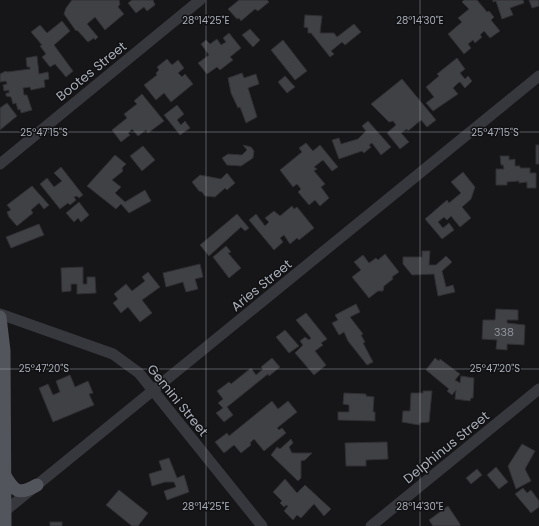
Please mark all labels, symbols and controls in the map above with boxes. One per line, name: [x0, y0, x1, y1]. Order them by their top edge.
text: 28°14'25"E: [182, 13, 230, 28]
text: 28°14'30"E: [396, 13, 444, 28]
street label: Bootes Street: [52, 37, 131, 106]
text: 25°47'15"S: [20, 125, 68, 140]
text: 25°47'15"S: [471, 125, 519, 140]
street label: Aries Street: [227, 255, 296, 316]
house number: 338: [494, 324, 514, 340]
street label: Gemini Street: [143, 360, 213, 441]
text: 25°47'20"S: [19, 361, 69, 376]
text: 25°47'20"S: [470, 361, 520, 376]
street label: Delphinus Street: [399, 407, 494, 488]
text: 28°14'25"E: [182, 499, 230, 514]
text: 28°14'30"E: [396, 499, 444, 514]

